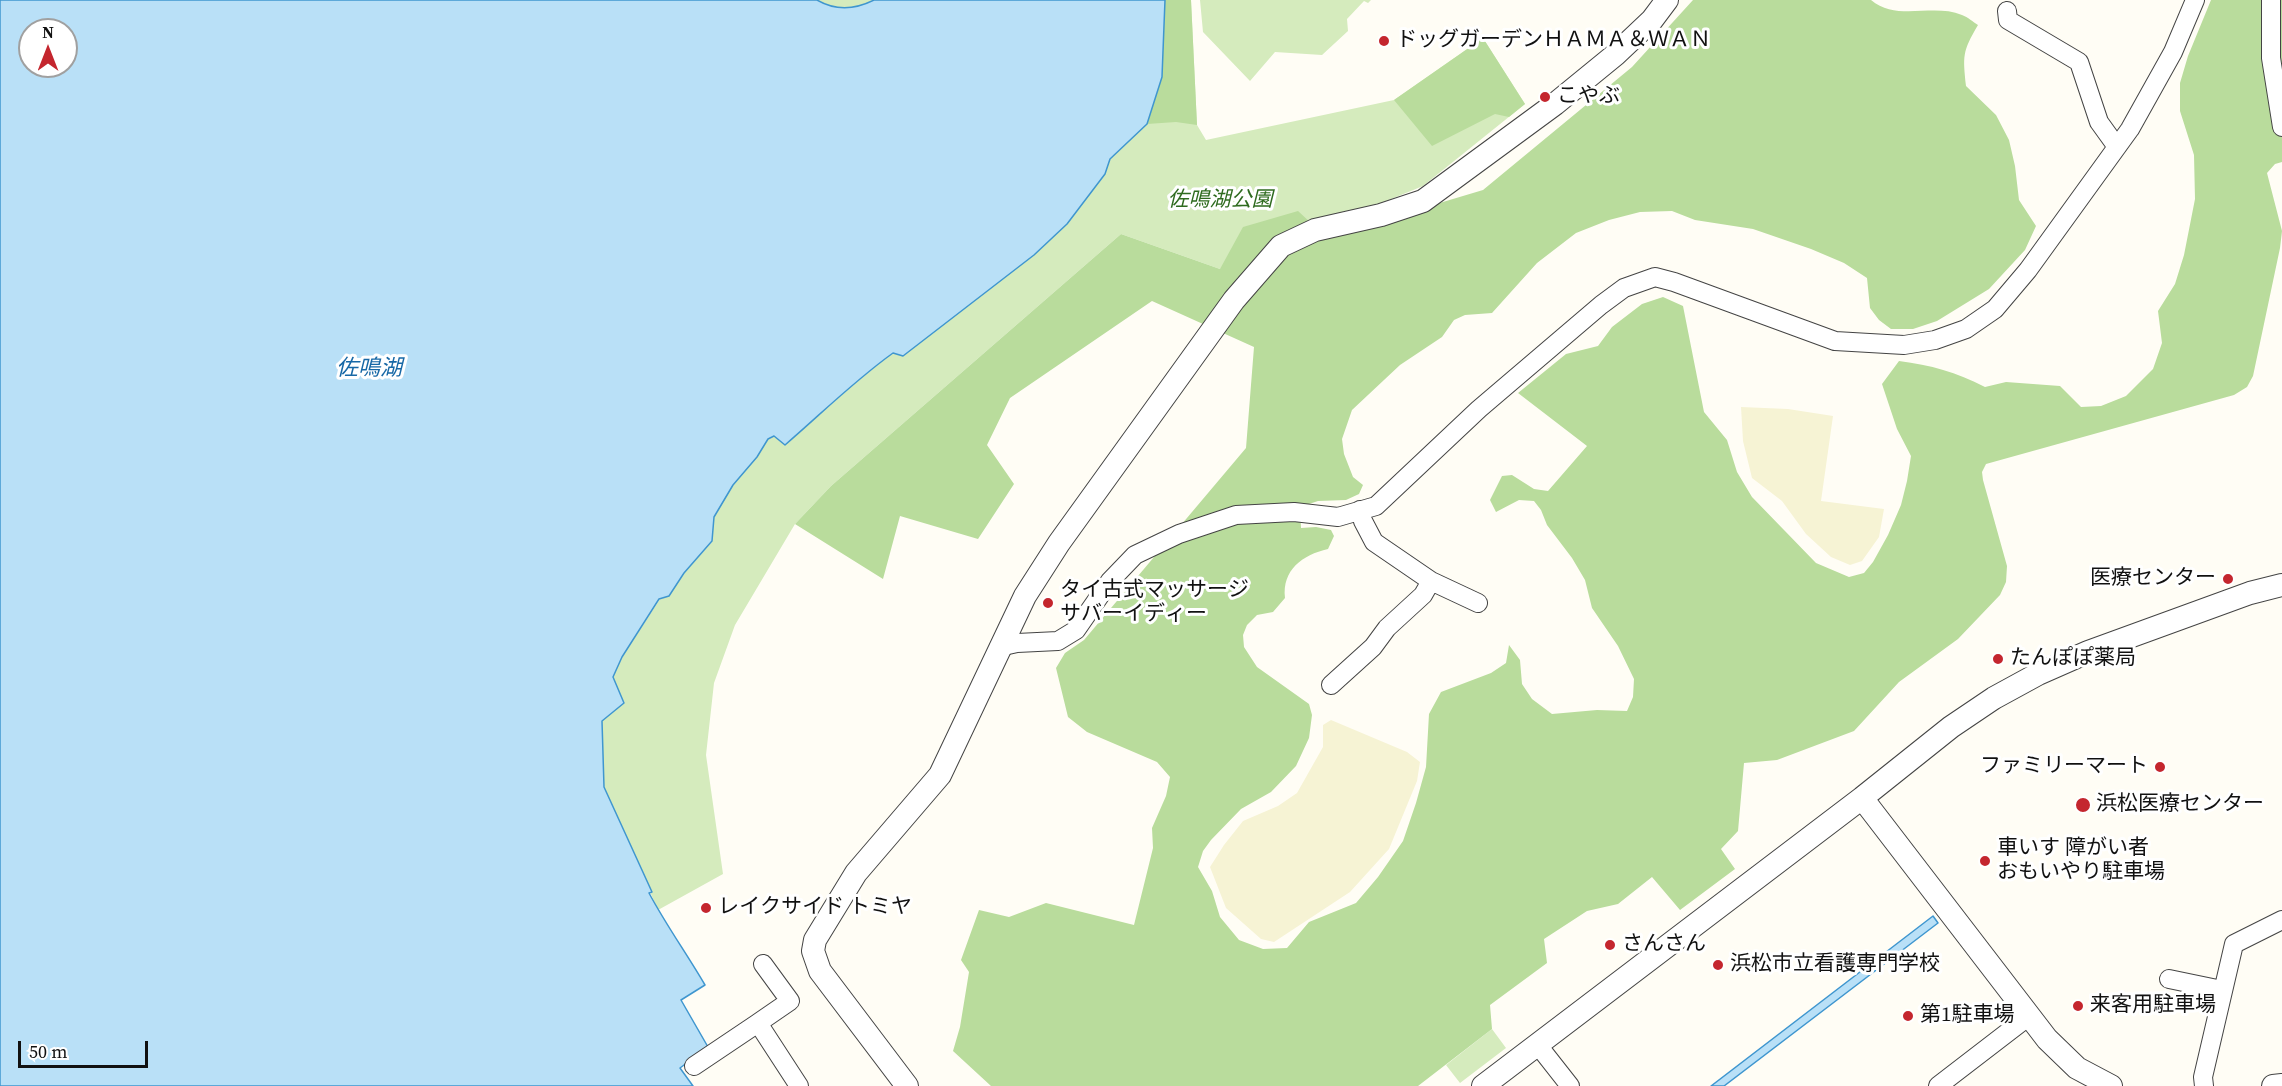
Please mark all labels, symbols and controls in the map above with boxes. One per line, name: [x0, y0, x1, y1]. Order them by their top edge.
north arrow: [18, 18, 78, 78]
text: N: [42, 21, 54, 43]
place label: ドッグガーデンＨＡＭＡ＆ＷＡＮ: [1396, 28, 1711, 54]
marker: ドッグガーデンＨＡＭＡ＆ＷＡＮ: [1377, 34, 1391, 48]
place label: こやぶ: [1557, 84, 1620, 110]
marker: こやぶ: [1538, 90, 1552, 104]
park label: 佐鳴湖公園: [1168, 188, 1272, 214]
water label: 佐鳴湖: [336, 356, 402, 382]
place label: 医療センター: [2090, 566, 2216, 592]
marker: 医療センター: [2221, 572, 2235, 586]
place label: タイ古式マッサージ サバーイディー: [1060, 578, 1249, 628]
marker: タイ古式マッサージ サバーイディー: [1041, 596, 1055, 610]
place label: たんぽぽ薬局: [2010, 646, 2136, 672]
marker: たんぽぽ薬局: [1991, 652, 2005, 666]
place label: ファミリーマート: [1980, 754, 2148, 780]
marker: ファミリーマート: [2153, 760, 2167, 774]
place label: 浜松医療センター: [2096, 792, 2264, 818]
marker: 浜松医療センター: [2074, 796, 2092, 814]
place label: 車いす 障がい者 おもいやり駐車場: [1997, 836, 2165, 886]
marker: 車いす 障がい者 おもいやり駐車場: [1978, 854, 1992, 868]
place label: レイクサイド トミヤ: [718, 895, 912, 921]
marker: レイクサイド トミヤ: [699, 901, 713, 915]
place label: さんさん: [1622, 932, 1706, 958]
marker: さんさん: [1603, 938, 1617, 952]
place label: 浜松市立看護専門学校: [1730, 952, 1940, 978]
marker: 浜松市立看護専門学校: [1711, 958, 1725, 972]
place label: 来客用駐車場: [2090, 993, 2216, 1019]
marker: 来客用駐車場: [2071, 999, 2085, 1013]
place label: 第1駐車場: [1920, 1003, 2014, 1029]
marker: 第1駐車場: [1901, 1009, 1915, 1023]
scale bar: [21, 1029, 152, 1067]
text: 50 m: [29, 1039, 67, 1064]

